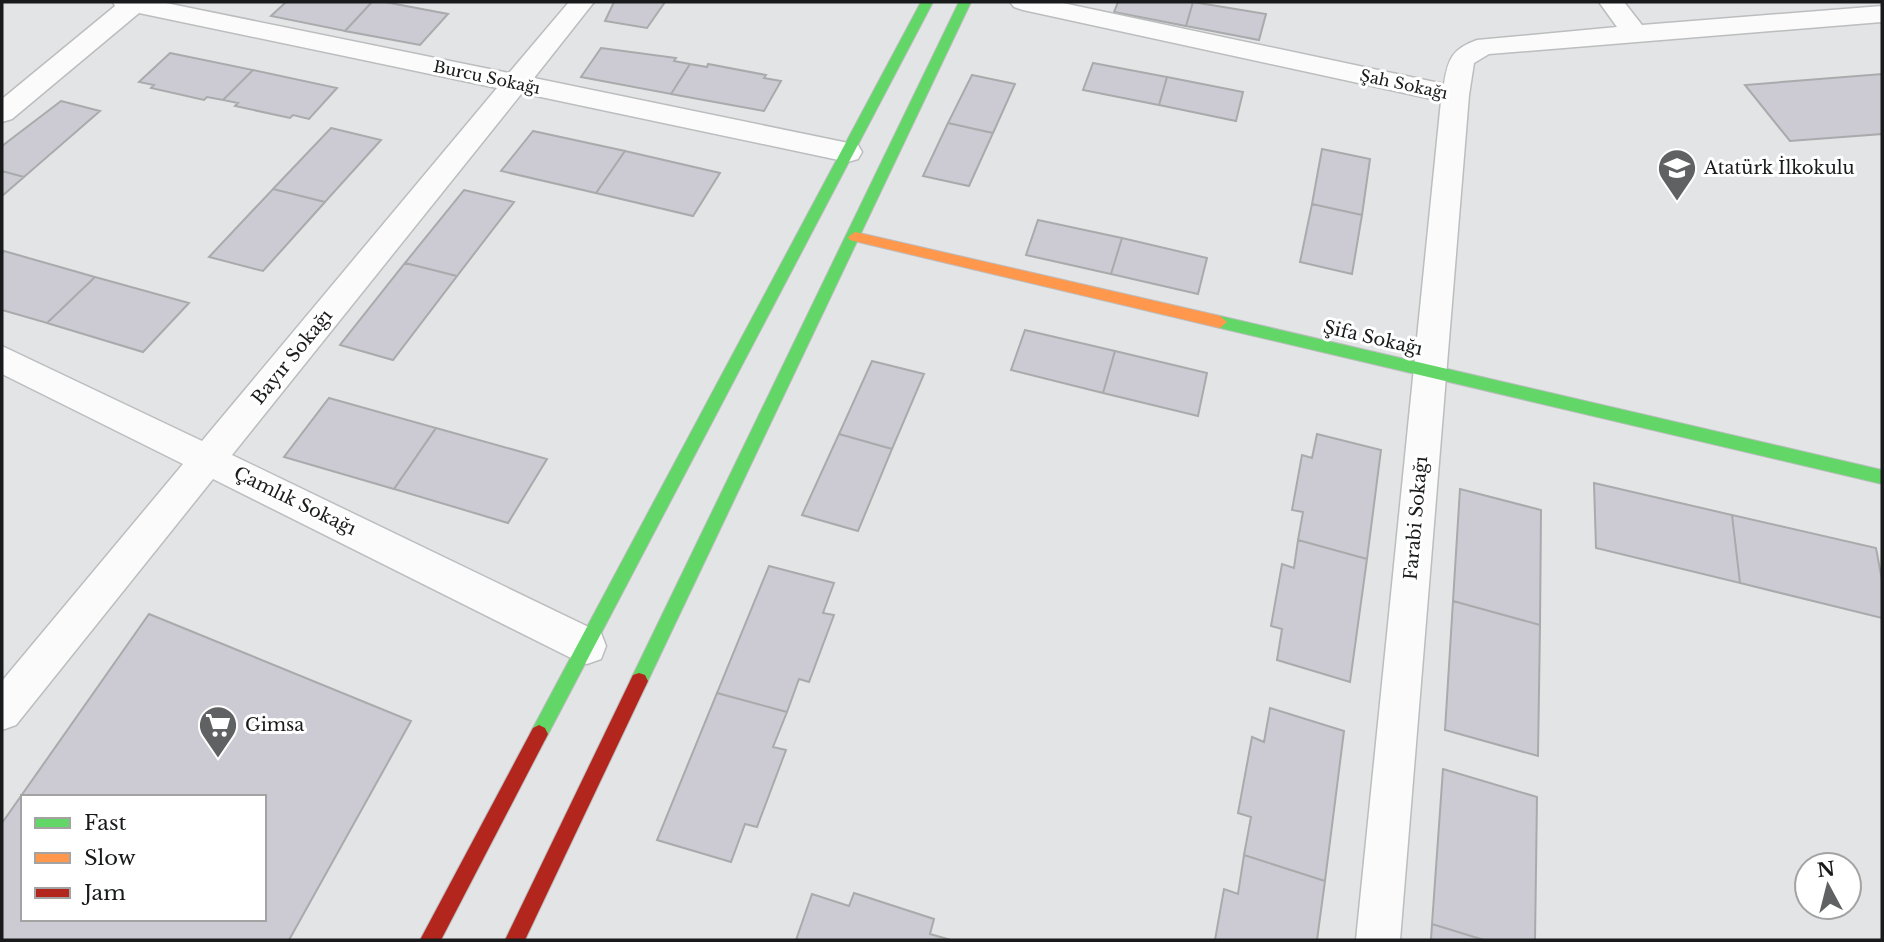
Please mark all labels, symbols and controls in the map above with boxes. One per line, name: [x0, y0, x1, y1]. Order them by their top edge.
street label: Burcu Sokağı: [432, 56, 543, 98]
street label: Şah Sokağı: [1358, 65, 1450, 103]
school or university icon: Atatürk İlkokulu: [1656, 147, 1698, 202]
place label: Atatürk İlkokulu: [1703, 156, 1855, 179]
street label: Bayır Sokağı: [247, 305, 337, 409]
street label: Şifa Sokağı: [1321, 316, 1425, 360]
street label: Farabi Sokağı: [1400, 455, 1432, 581]
street label: Çamlık Sokağı: [230, 462, 360, 540]
supermarket icon: Gimsa: [197, 704, 239, 759]
place label: Gimsa: [245, 714, 304, 736]
legend: [21, 795, 266, 921]
text: Fast: [84, 810, 126, 836]
text: Slow: [84, 845, 136, 871]
north arrow: [1793, 851, 1863, 921]
text: N: [1816, 857, 1836, 882]
text: Jam: [81, 880, 126, 906]

